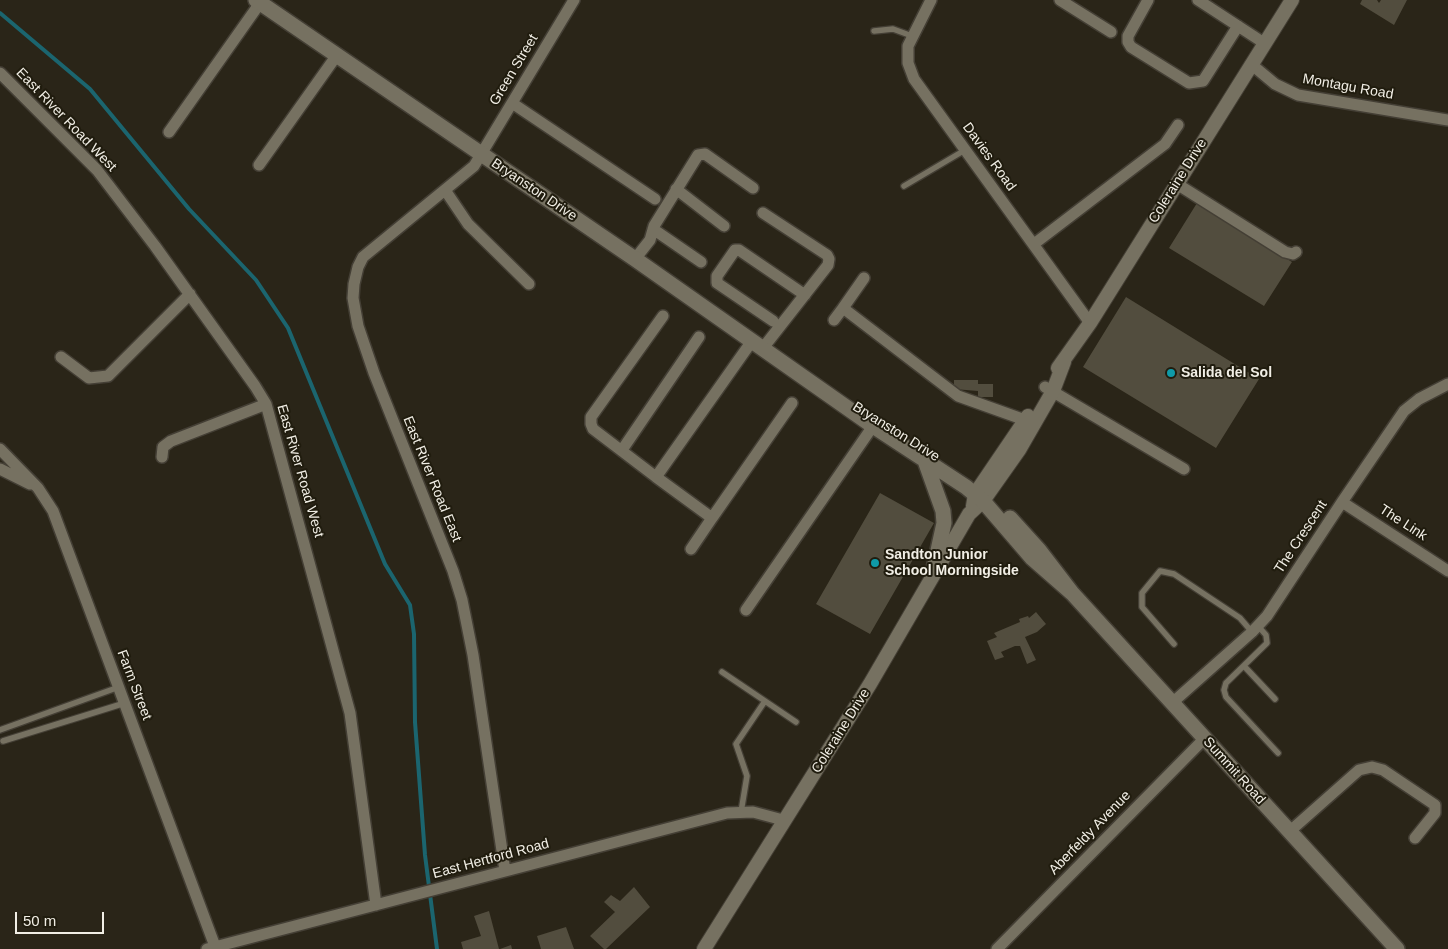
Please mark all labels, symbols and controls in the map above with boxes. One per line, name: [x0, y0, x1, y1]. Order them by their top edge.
street label: Green Street: [486, 31, 542, 109]
street label: East River Road West: [12, 65, 120, 175]
street label: Montagu Road: [1301, 71, 1395, 103]
street label: Davies Road: [959, 120, 1019, 194]
street label: Coleraine Drive: [1145, 136, 1211, 226]
street label: Bryanston Drive: [488, 155, 580, 225]
place label: Salida del Sol: [1181, 365, 1272, 381]
marker: Salida del Sol: [1165, 367, 1177, 379]
street label: Bryanston Drive: [849, 398, 943, 466]
street label: East River Road West: [273, 403, 327, 539]
street label: East River Road East: [399, 414, 465, 544]
street label: The Crescent: [1271, 497, 1331, 577]
street label: The Link: [1376, 501, 1430, 545]
place label: Sandton Junior School Morningside: [885, 547, 1019, 580]
marker: Sandton Junior School Morningside: [869, 557, 881, 569]
street label: Farm Street: [113, 647, 155, 723]
street label: Coleraine Drive: [808, 686, 874, 776]
street label: Summit Road: [1199, 734, 1269, 808]
street label: Aberfeldy Avenue: [1046, 788, 1134, 878]
street label: East Hertford Road: [431, 835, 551, 883]
scale bar: [18, 902, 106, 934]
text: 50 m: [23, 912, 56, 929]

